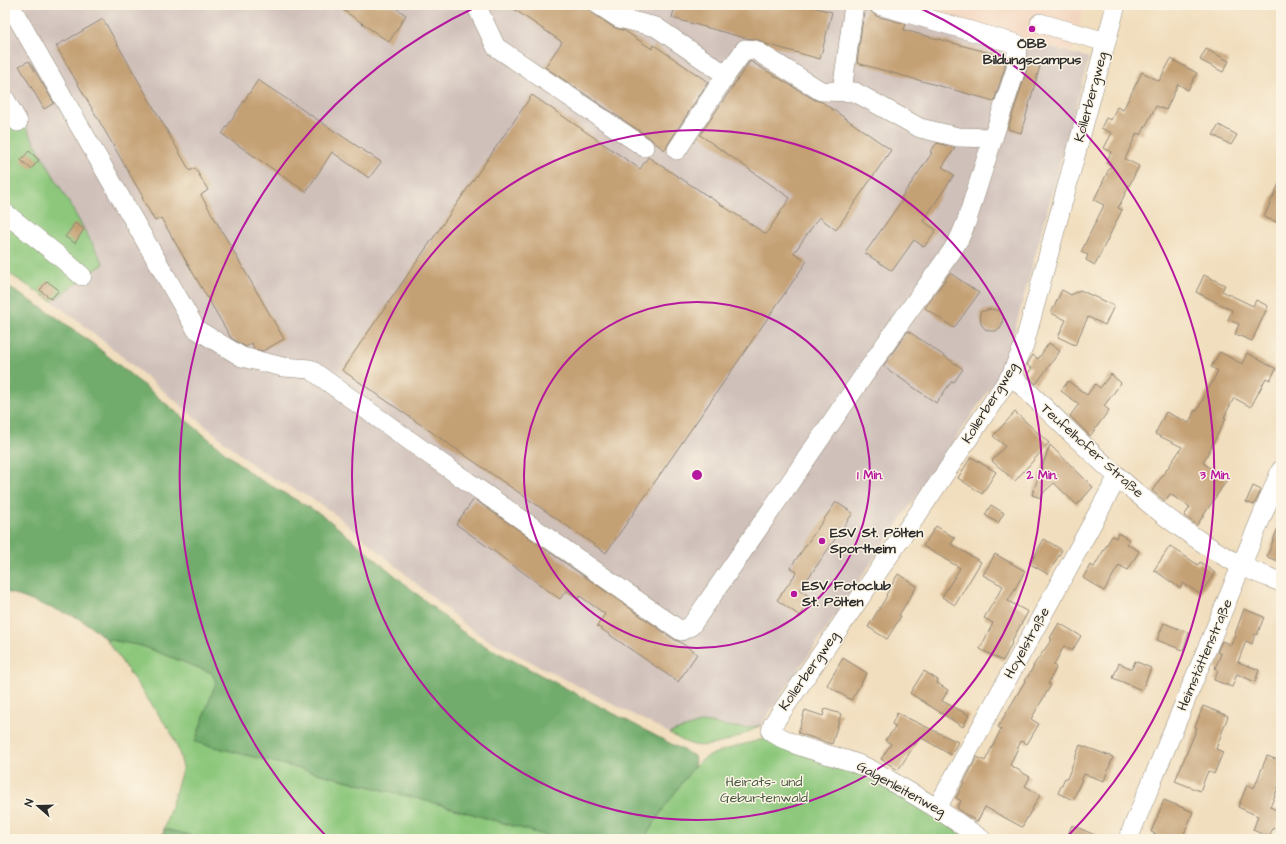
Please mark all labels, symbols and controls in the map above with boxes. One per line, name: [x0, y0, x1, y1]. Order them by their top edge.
marker: ÖBB Bildungscampus: [1027, 24, 1037, 34]
place label: ÖBB Bildungscampus: [983, 34, 1081, 71]
street label: Kollerbergweg: [1069, 50, 1113, 144]
street label: Kollerbergweg: [957, 358, 1023, 448]
street label: Teufelhofer Straße: [1036, 399, 1148, 503]
text: 1 Min.: [857, 467, 883, 484]
text: 2 Min.: [1025, 467, 1058, 484]
text: 3 Min.: [1199, 467, 1230, 484]
centre of rings: [690, 468, 704, 482]
place label: ESV St. Pölten Sportheim: [829, 523, 923, 559]
marker: ESV St. Pölten Sportheim: [817, 536, 827, 546]
place label: ESV Fotoclub St. Pölten: [801, 576, 891, 612]
marker: ESV Fotoclub St. Pölten: [789, 589, 799, 599]
street label: Heimstättenstraße: [1172, 596, 1238, 714]
street label: Hoyelstraße: [999, 603, 1055, 682]
street label: Kollerbergweg: [774, 627, 844, 715]
street label: Galgenleitenweg: [853, 756, 949, 822]
park label: Heirats- und Geburtenwald: [720, 772, 808, 808]
north arrow: [18, 786, 58, 826]
text: N: [21, 797, 37, 809]

